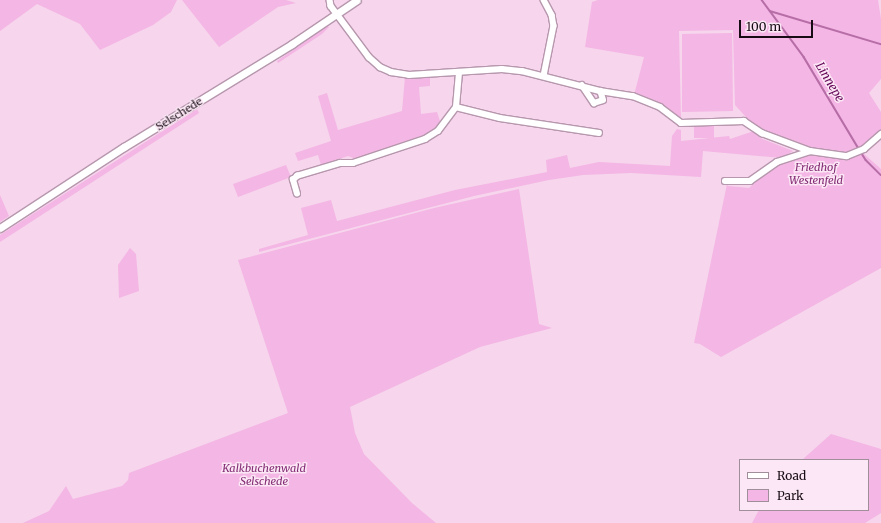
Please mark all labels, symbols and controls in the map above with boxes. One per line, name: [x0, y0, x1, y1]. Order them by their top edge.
scale bar: [741, 12, 815, 38]
text: 100 m: [746, 19, 781, 34]
water label: Linnepe: [813, 60, 847, 104]
street label: Selschede: [153, 95, 205, 133]
park label: Friedhof Westenfeld: [789, 161, 843, 187]
legend: [739, 459, 869, 511]
park label: Kalkbuchenwald Selschede: [222, 462, 306, 488]
text: Road: [777, 468, 806, 483]
text: Park: [777, 488, 804, 503]

